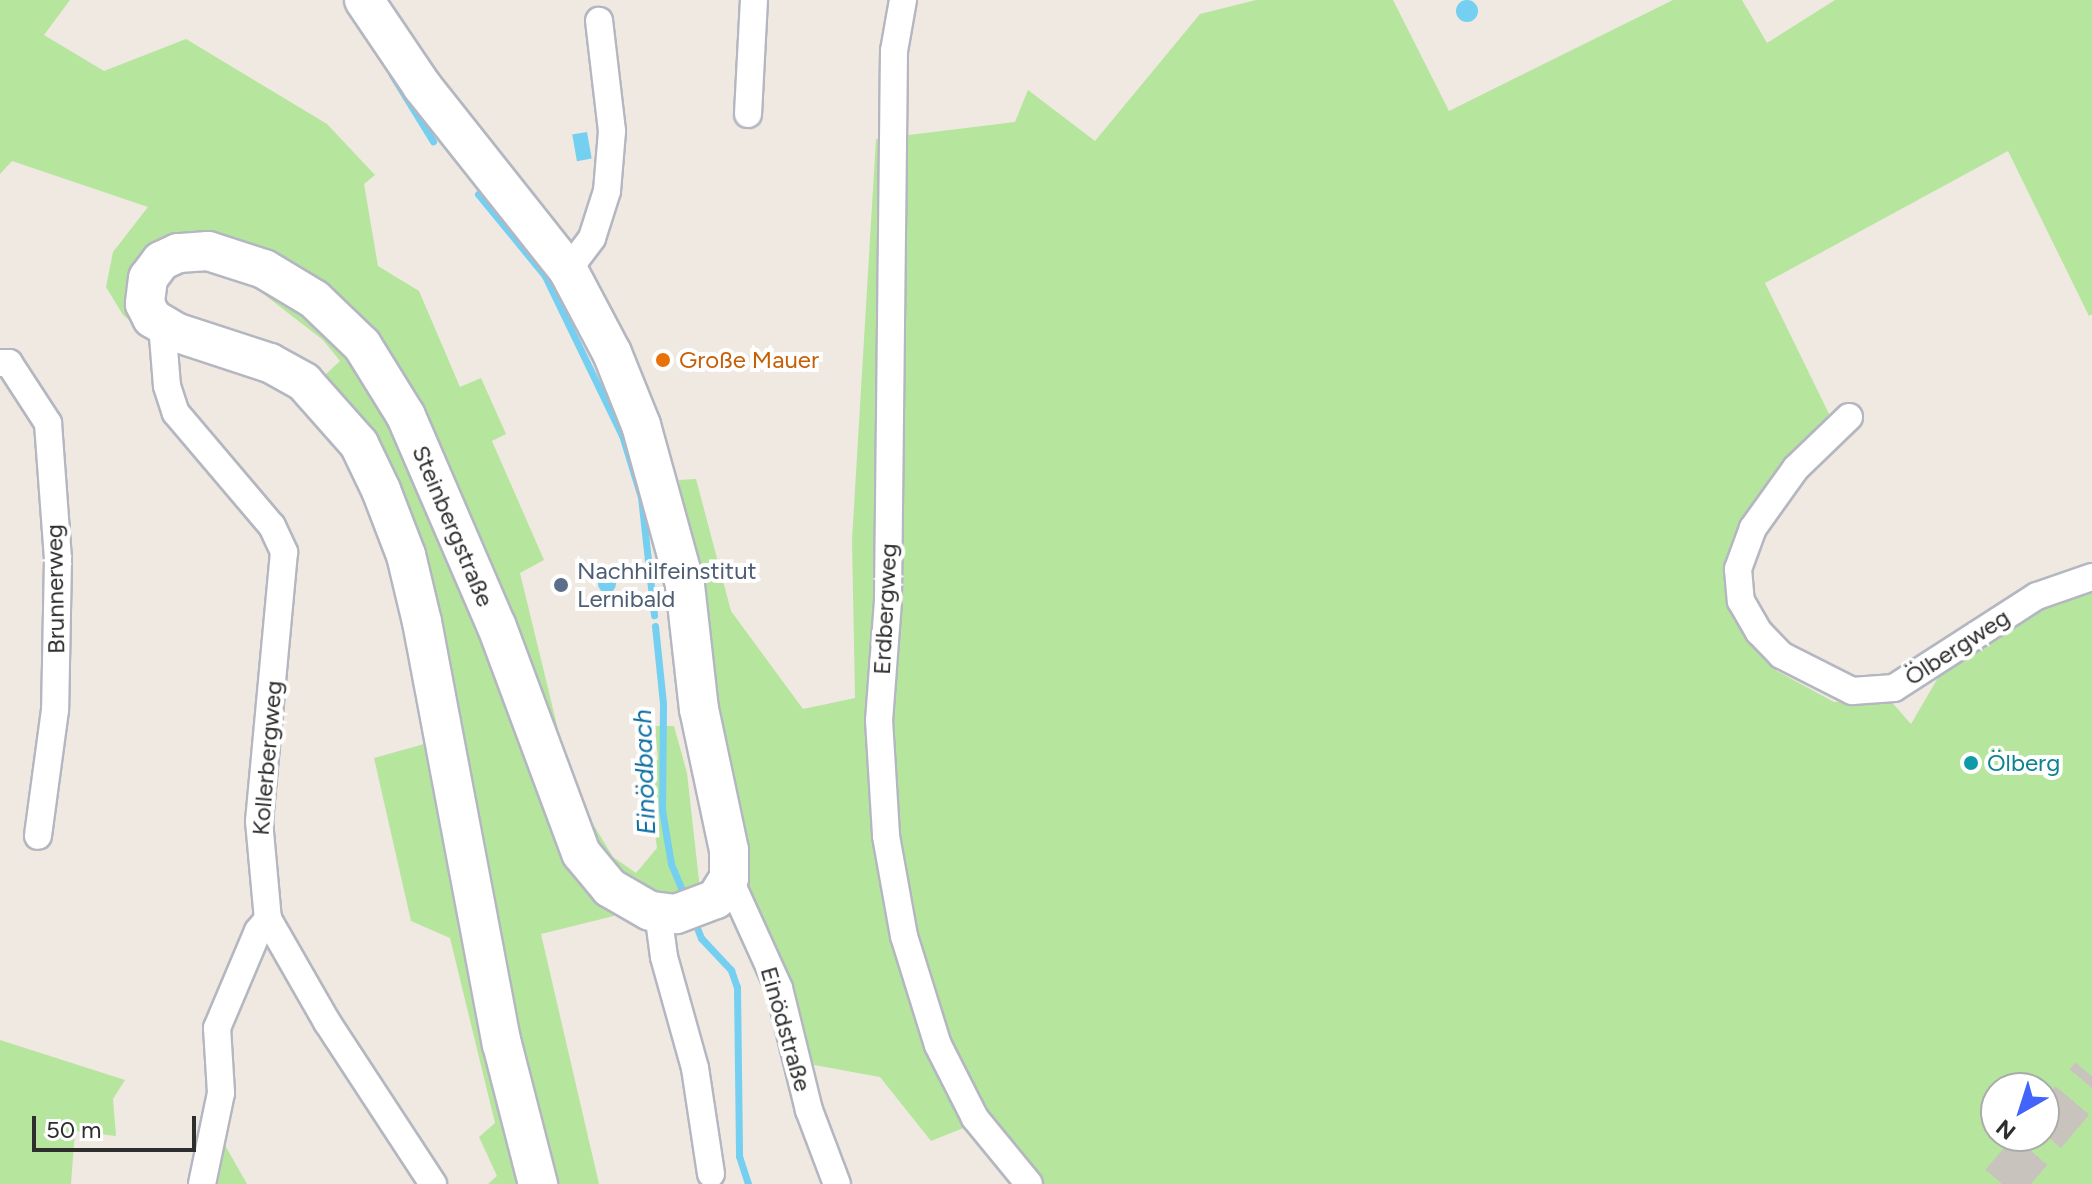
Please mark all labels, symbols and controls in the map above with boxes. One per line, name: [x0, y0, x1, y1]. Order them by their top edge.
place label: Große Mauer: [679, 346, 819, 374]
marker: Große Mauer: [654, 351, 672, 369]
street label: Steinbergstraße: [406, 441, 500, 611]
street label: Brunnerweg: [39, 524, 71, 654]
street label: Erdbergweg: [867, 543, 903, 675]
place label: Nachhilfeinstitut Lernibald: [577, 557, 757, 613]
marker: Nachhilfeinstitut Lernibald: [552, 576, 570, 594]
street label: Ölbergweg: [1899, 603, 2015, 691]
street label: Kollerbergweg: [246, 679, 288, 837]
water label: Einödbach: [627, 709, 663, 835]
place label: Ölberg: [1987, 749, 2060, 777]
marker: Ölberg: [1962, 754, 1980, 772]
street label: Einödstraße: [754, 963, 818, 1095]
north arrow: [1980, 1072, 2060, 1152]
scale bar: [36, 1100, 200, 1150]
text: N: [1991, 1114, 2021, 1145]
text: 50 m: [46, 1115, 102, 1144]

